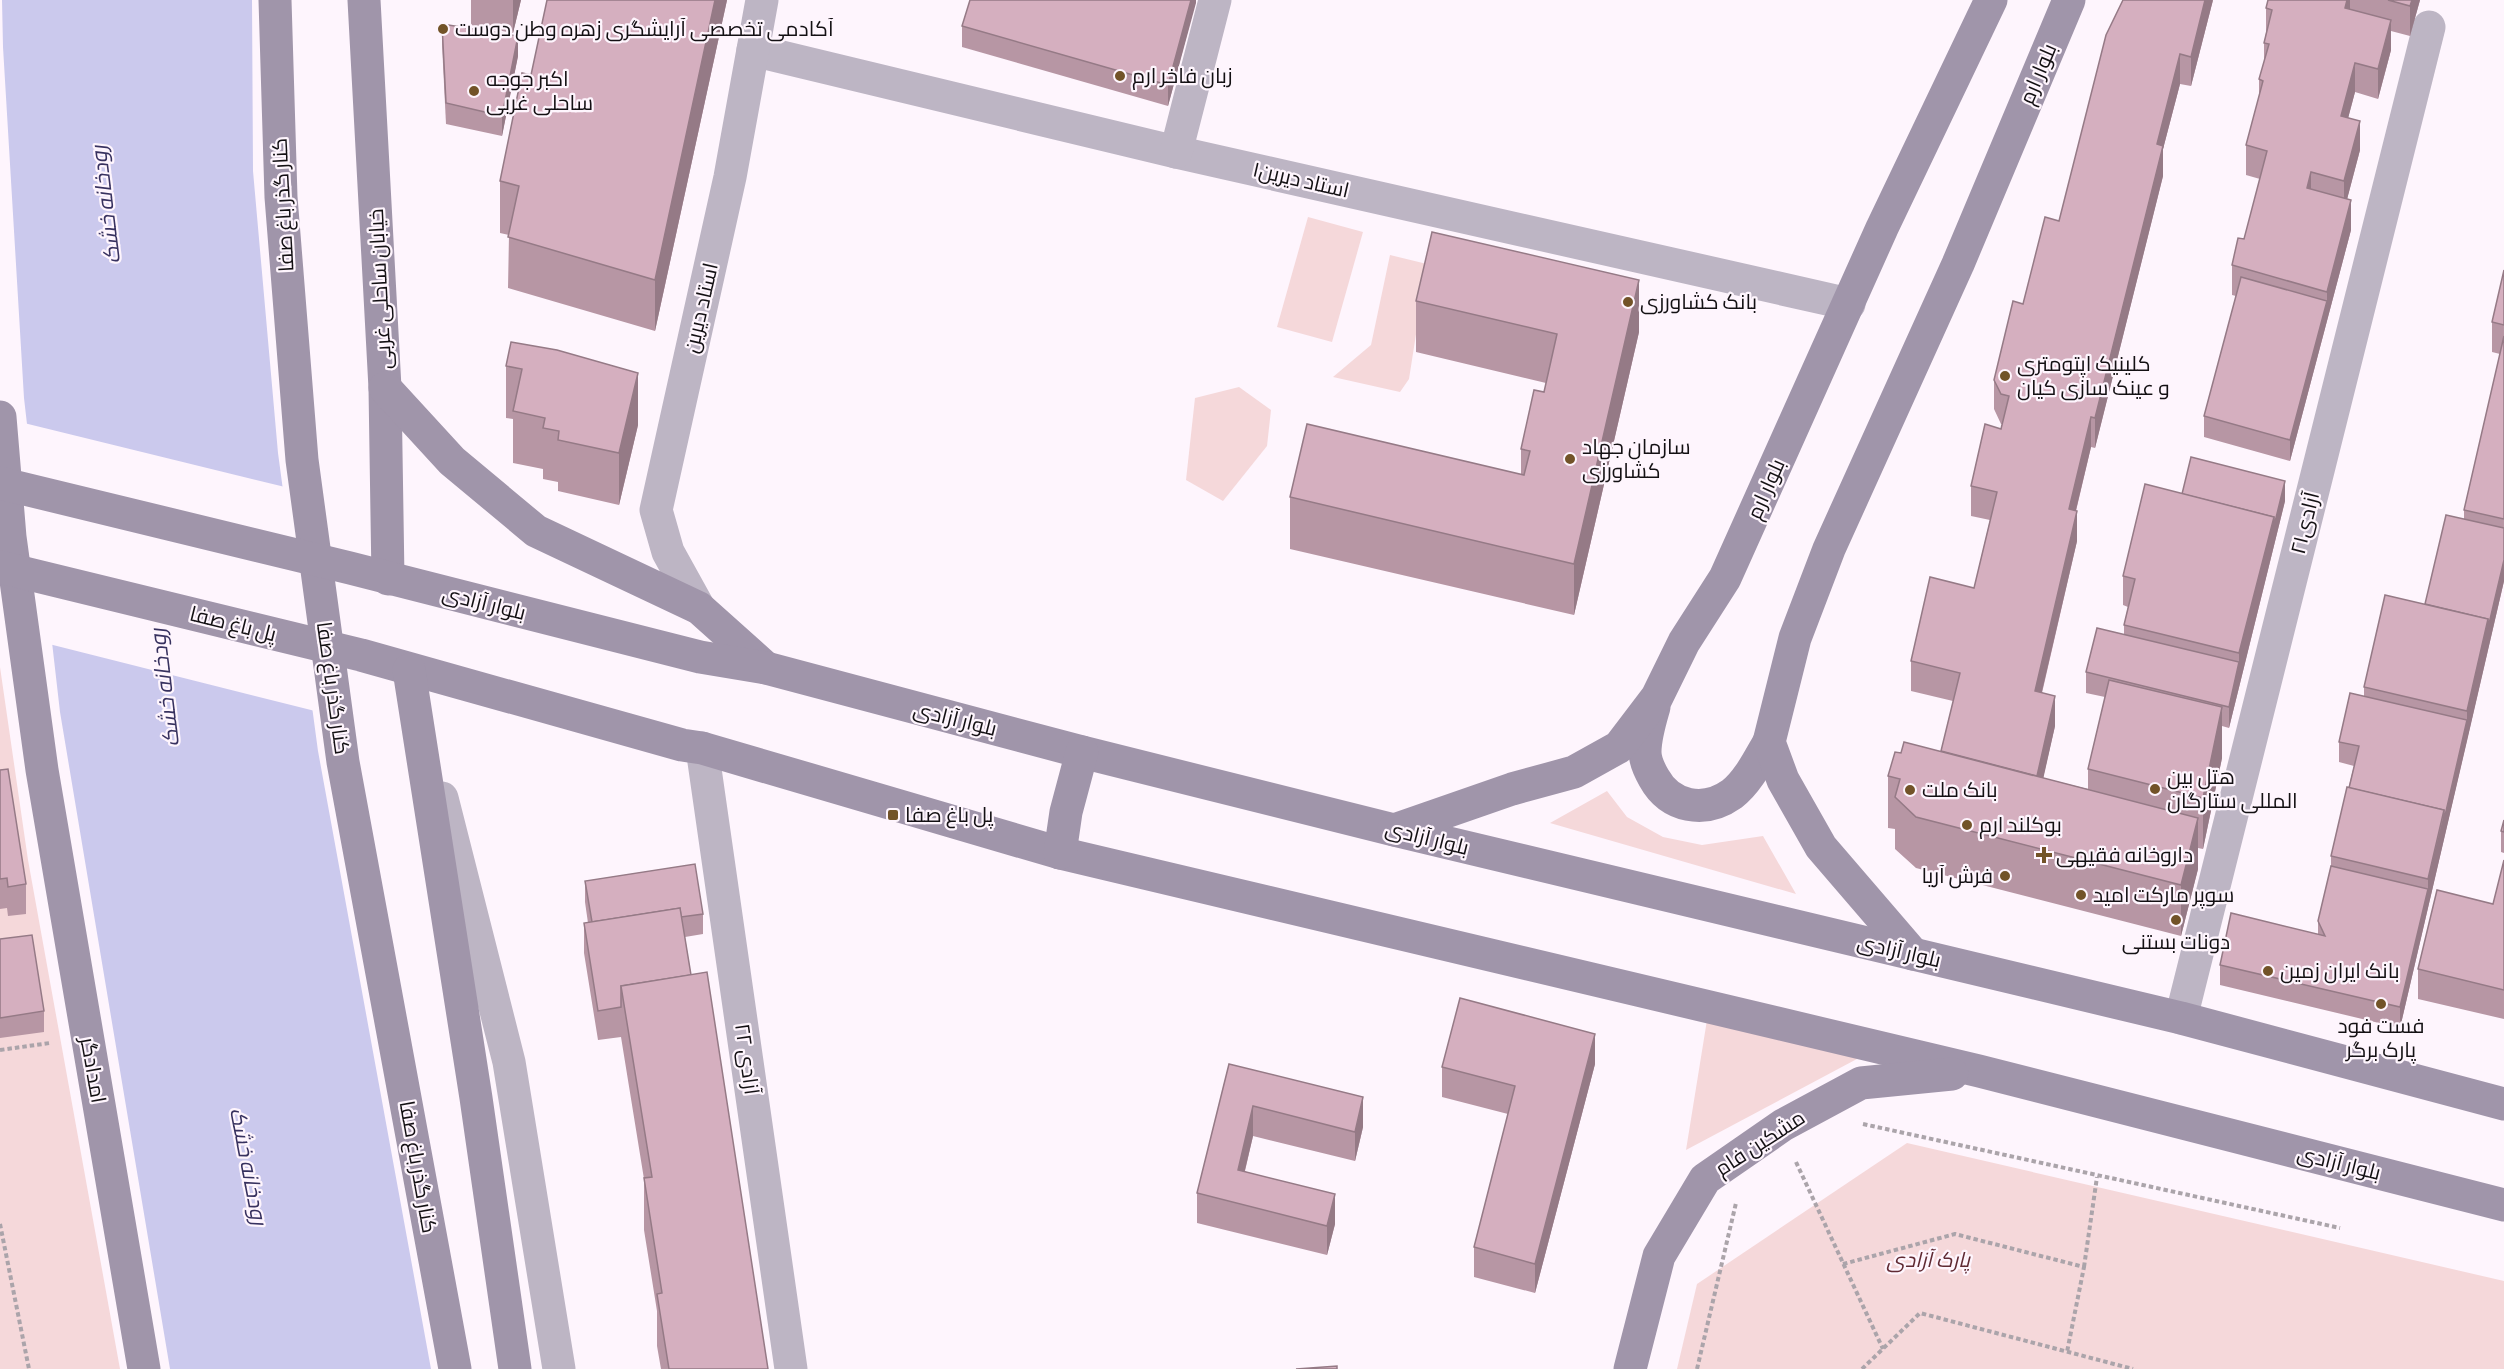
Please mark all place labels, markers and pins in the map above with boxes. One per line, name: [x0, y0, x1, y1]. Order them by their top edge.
place label: آکادمی تخصصی آرایشگری زهره وطن دوست: [455, 17, 834, 42]
marker: آکادمی تخصصی آرایشگری زهره وطن دوست: [436, 22, 450, 36]
place label: زبان فاخر ارم: [1132, 64, 1232, 90]
place label: اکبر جوجه ساحلی غربی: [486, 67, 593, 116]
marker: زبان فاخر ارم: [1113, 69, 1127, 83]
marker: اکبر جوجه ساحلی غربی: [467, 84, 481, 98]
place label: بانک کشاورزی: [1640, 290, 1757, 315]
marker: بانک کشاورزی: [1621, 295, 1635, 309]
place label: کلینیک اپتومتری و عینک سازی کیان: [2017, 352, 2170, 401]
marker: کلینیک اپتومتری و عینک سازی کیان: [1998, 369, 2012, 383]
place label: سازمان جهاد کشاورزی: [1582, 435, 1691, 484]
marker: سازمان جهاد کشاورزی: [1563, 452, 1577, 466]
place label: هتل بین المللی ستارگان: [2167, 765, 2298, 814]
place label: بانک ملت: [1922, 778, 1998, 802]
marker: هتل بین المللی ستارگان: [2148, 782, 2162, 796]
marker: بانک ملت: [1903, 783, 1917, 797]
place label: پل باغ صفا: [905, 803, 994, 829]
marker: پل باغ صفا: [886, 808, 900, 822]
place label: بوکلند ارم: [1979, 813, 2062, 839]
marker: بوکلند ارم: [1960, 818, 1974, 832]
place label: داروخانه فقیهی: [2056, 843, 2193, 868]
marker: داروخانه فقیهی: [2037, 848, 2051, 862]
place label: فرش آریا: [1922, 864, 1993, 889]
marker: فرش آریا: [1998, 869, 2012, 883]
place label: سوپر مارکت امید: [2093, 883, 2234, 909]
marker: سوپر مارکت امید: [2074, 888, 2088, 902]
marker: دونات بستنی: [2169, 913, 2183, 927]
place label: دونات بستنی: [2122, 930, 2230, 955]
place label: بانک ایران زمین: [2280, 959, 2400, 984]
marker: بانک ایران زمین: [2261, 964, 2275, 978]
marker: فست فود پارک برگر: [2374, 997, 2388, 1011]
place label: فست فود پارک برگر: [2338, 1014, 2424, 1064]

